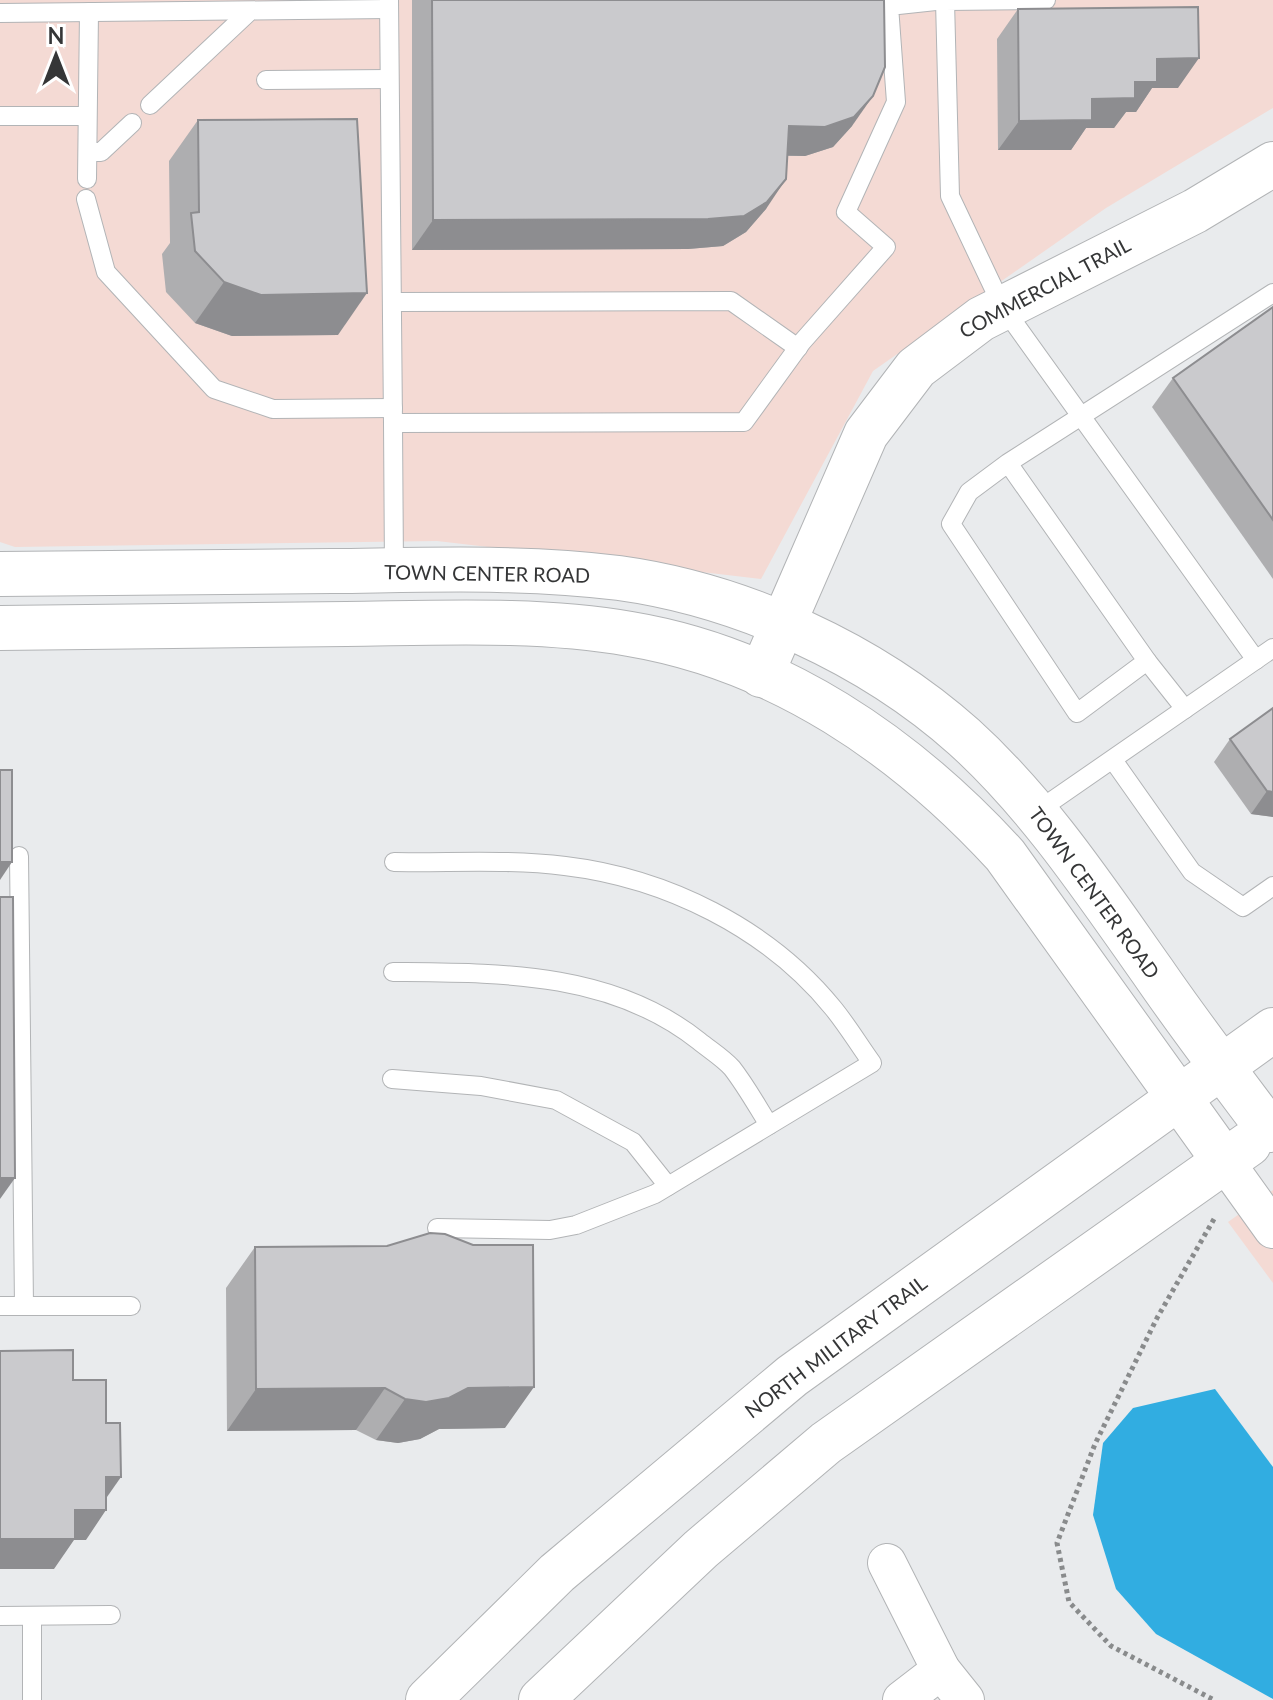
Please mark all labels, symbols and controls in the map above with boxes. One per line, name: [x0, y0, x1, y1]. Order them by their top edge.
north arrow: [16, 16, 96, 96]
text: N: [48, 22, 64, 49]
street label: COMMERCIAL TRAIL: [955, 232, 1134, 342]
street label: TOWN CENTER ROAD: [384, 559, 590, 587]
street label: TOWN CENTER ROAD: [1025, 802, 1165, 983]
street label: NORTH MILITARY TRAIL: [740, 1270, 931, 1422]

